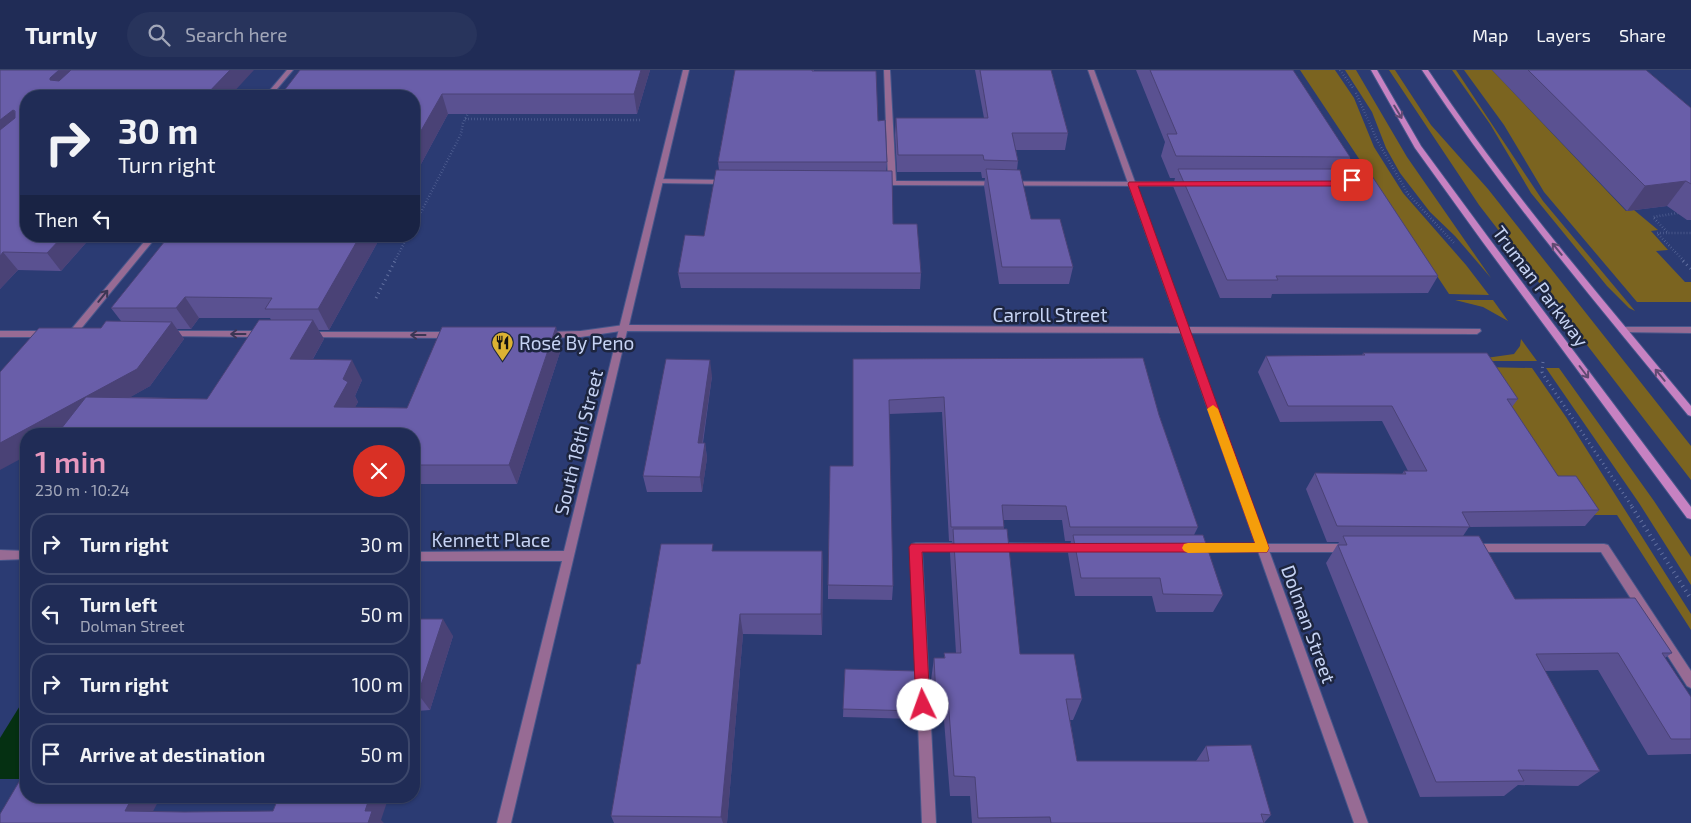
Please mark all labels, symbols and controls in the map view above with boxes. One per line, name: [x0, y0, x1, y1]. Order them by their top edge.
search box: [127, 12, 477, 57]
text: Turnly: [25, 20, 97, 49]
icon: search: [145, 21, 173, 49]
text: Search here: [185, 23, 287, 46]
text: Map: [1472, 24, 1508, 46]
text: Layers: [1536, 24, 1591, 46]
text: Share: [1619, 24, 1666, 46]
one-way arrow: [1394, 105, 1404, 119]
text: 30 m: [118, 109, 198, 151]
icon: right: [35, 110, 100, 175]
text: Turn right: [118, 151, 216, 177]
pin: [1331, 159, 1373, 201]
icon: arrive: [1338, 166, 1366, 194]
icon: left: [88, 205, 116, 233]
text: Then: [35, 208, 78, 231]
street label: Truman Parkway: [1488, 221, 1594, 351]
one-way arrow: [1551, 243, 1562, 256]
one-way arrow: [98, 290, 109, 303]
street label: Carroll Street: [993, 303, 1107, 326]
one-way arrow: [230, 329, 246, 339]
one-way arrow: [410, 330, 426, 340]
restaurant icon: Rosé By Peno: [491, 330, 515, 361]
place label: Rosé By Peno: [519, 331, 634, 354]
one-way arrow: [1579, 365, 1590, 378]
street label: South 18th Street: [549, 367, 607, 517]
one-way arrow: [1655, 369, 1666, 382]
text: 1 min: [35, 443, 106, 479]
button: close: [353, 445, 405, 497]
text: 230 m · 10:24: [35, 480, 130, 499]
street label: Kennett Place: [432, 528, 550, 551]
icon: right: [37, 530, 65, 558]
text: Turn right: [80, 533, 168, 556]
text: 30 m: [360, 533, 403, 556]
street label: Dolman Street: [1277, 562, 1341, 686]
text: Turn left: [80, 593, 157, 616]
icon: left: [37, 600, 65, 628]
text: 50 m: [360, 603, 403, 626]
text: Dolman Street: [80, 616, 185, 635]
icon: right: [37, 670, 65, 698]
text: Turn right: [80, 673, 168, 696]
text: 100 m: [352, 673, 403, 696]
position arrow: [896, 678, 948, 730]
icon: arrive: [37, 740, 65, 768]
text: Arrive at destination: [80, 743, 265, 766]
text: 50 m: [360, 743, 403, 766]

